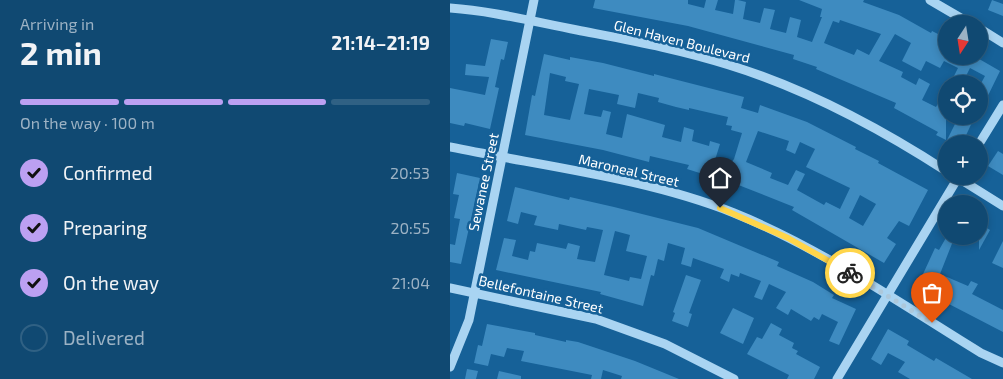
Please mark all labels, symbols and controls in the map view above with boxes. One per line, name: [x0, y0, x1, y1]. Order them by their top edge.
text: Arriving in: [20, 14, 94, 33]
north arrow: [938, 15, 988, 65]
map controls: [938, 15, 988, 245]
street label: Glen Haven Boulevard: [612, 16, 752, 66]
text: 21:14–21:19: [331, 31, 430, 54]
text: 2 min: [20, 33, 102, 71]
button: locate: [938, 75, 988, 125]
text: On the way · 100 m: [20, 113, 155, 132]
street label: Sewanee Street: [464, 131, 502, 233]
button: +: [938, 135, 988, 185]
street label: Maroneal Street: [577, 150, 681, 190]
pin: [699, 157, 741, 208]
icon: check: [20, 159, 48, 187]
text: Confirmed: [63, 161, 153, 184]
text: 20:53: [390, 163, 430, 182]
icon: home: [706, 164, 734, 192]
button: −: [938, 195, 988, 245]
icon: check: [20, 214, 48, 242]
text: Preparing: [63, 216, 147, 239]
text: 20:55: [390, 218, 430, 237]
courier: [825, 248, 875, 298]
icon: bike: [836, 259, 864, 287]
icon: check: [20, 269, 48, 297]
text: On the way: [63, 271, 159, 294]
street label: Bellefontaine Street: [477, 271, 605, 317]
pin: [911, 272, 953, 323]
text: 21:04: [391, 273, 430, 292]
icon: bag: [918, 279, 946, 307]
text: Delivered: [63, 326, 145, 349]

